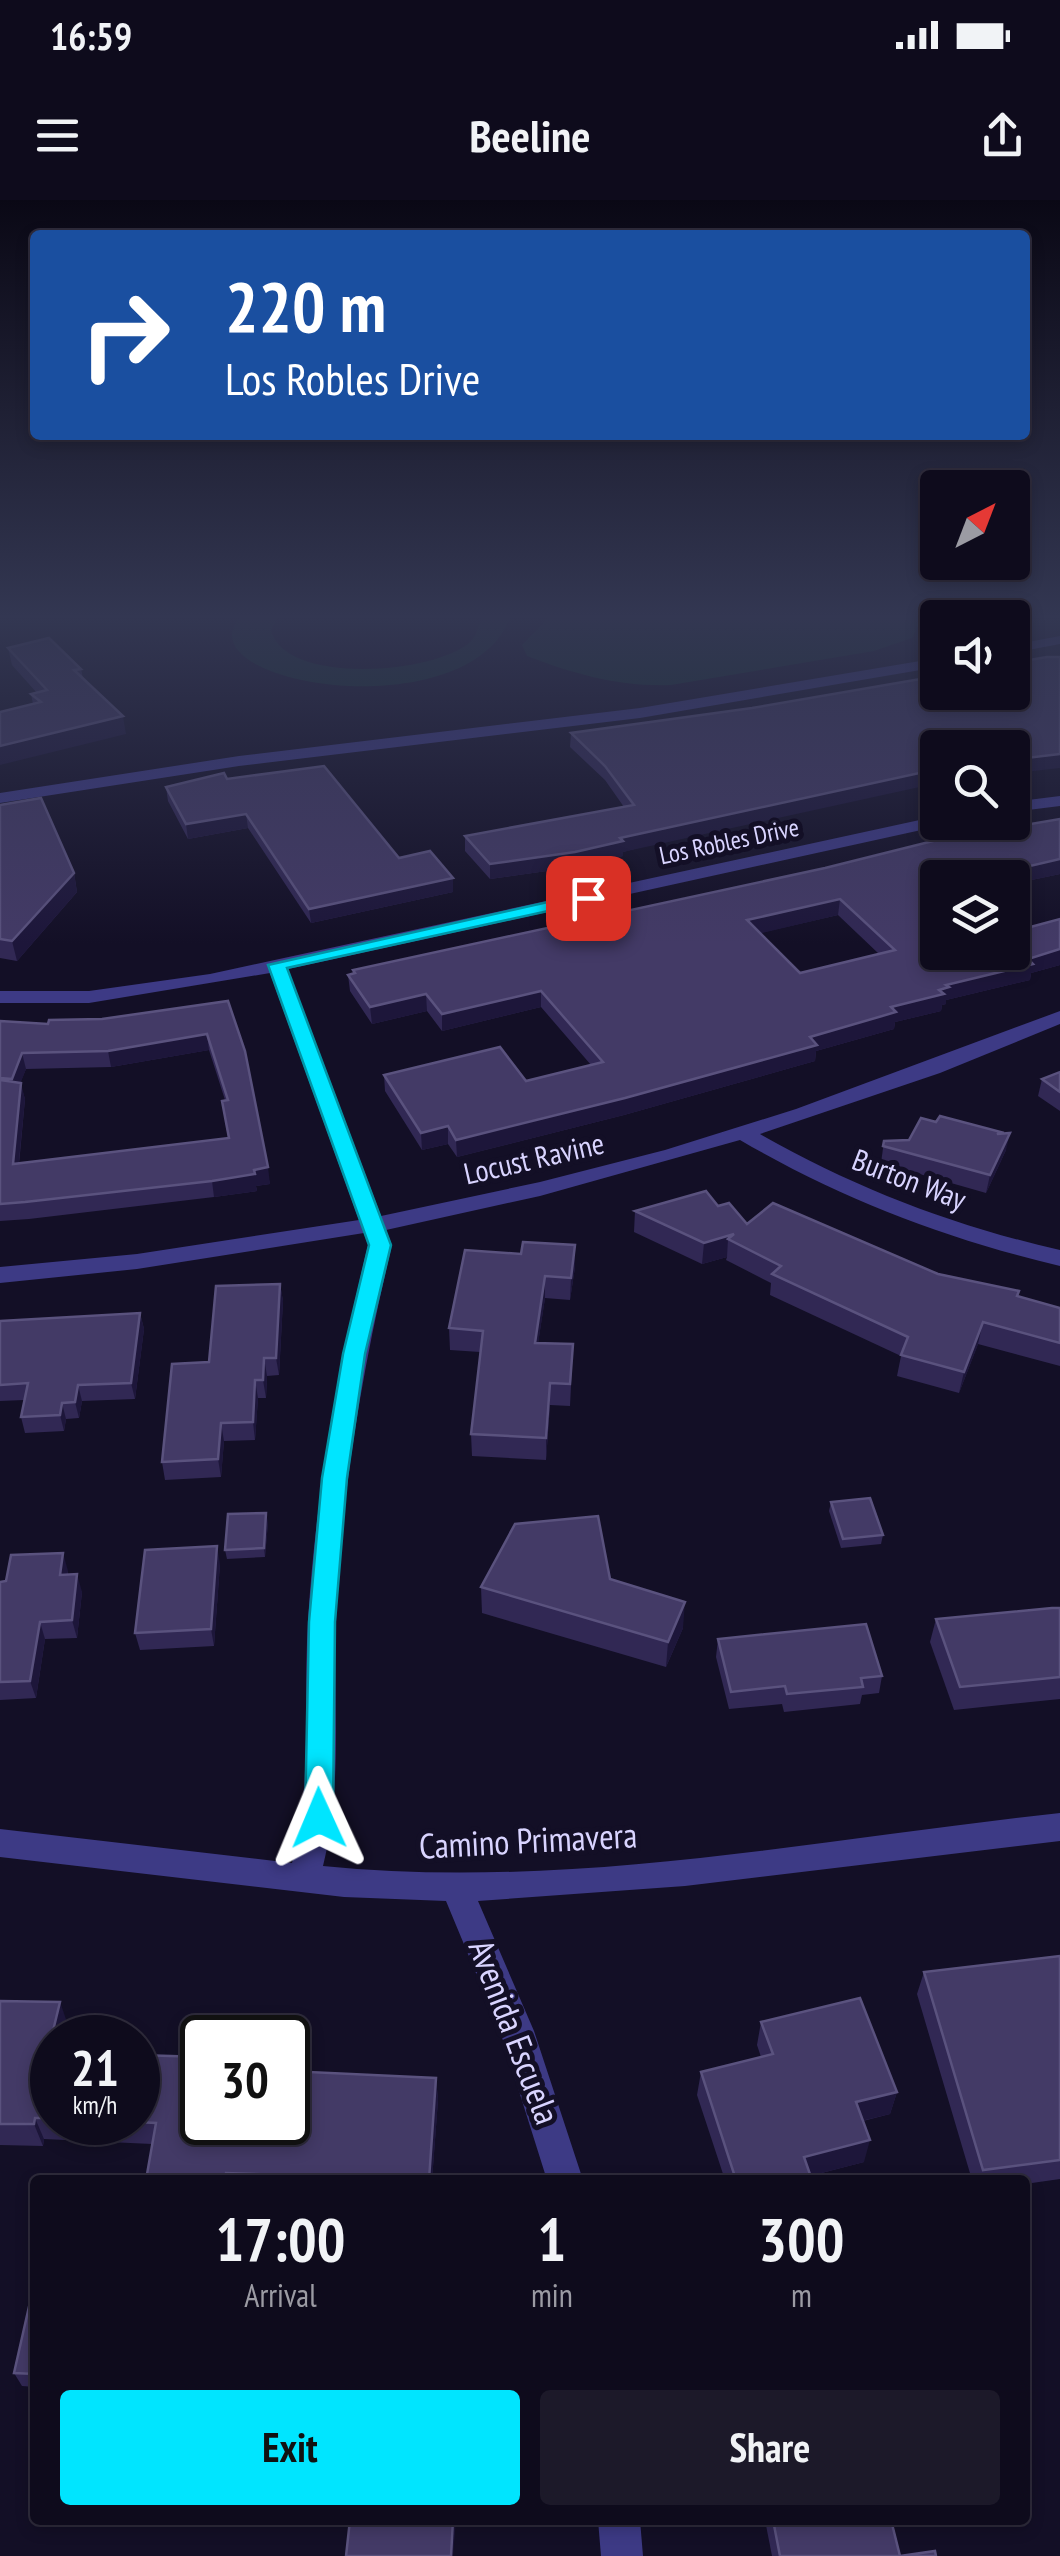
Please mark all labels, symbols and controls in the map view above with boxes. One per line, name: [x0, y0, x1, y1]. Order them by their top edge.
text: 16:59: [50, 11, 132, 60]
text: Beeline: [469, 106, 591, 164]
icon: menu: [30, 108, 85, 163]
icon: share: [975, 108, 1030, 163]
text: 220 m: [225, 261, 386, 351]
icon: right: [60, 270, 190, 400]
text: Los Robles Drive: [225, 349, 480, 407]
north arrow: [920, 470, 1030, 580]
map controls: [920, 470, 1030, 970]
button: sound: [920, 600, 1030, 710]
button: search: [920, 730, 1030, 840]
street label: Los Robles Drive: [656, 811, 802, 871]
pin: [546, 856, 631, 941]
button: layers: [920, 860, 1030, 970]
icon: arrive: [561, 871, 616, 926]
street label: Locust Ravine: [460, 1122, 608, 1193]
street label: Burton Way: [847, 1139, 973, 1218]
position arrow: [267, 1766, 371, 1870]
street label: Camino Primavera: [418, 1811, 638, 1869]
street label: Avenida Escuela: [459, 1933, 571, 2131]
speed limit sign: 30: [180, 2015, 310, 2145]
text: 21: [71, 2035, 119, 2100]
text: km/h: [73, 2089, 117, 2121]
text: 17:00: [216, 2200, 345, 2278]
text: 1: [538, 2200, 566, 2278]
text: 300: [758, 2200, 844, 2278]
text: Arrival: [244, 2274, 317, 2316]
text: min: [531, 2274, 573, 2316]
text: m: [791, 2274, 812, 2316]
button: Exit: [60, 2390, 520, 2505]
button: Share: [540, 2390, 1000, 2505]

